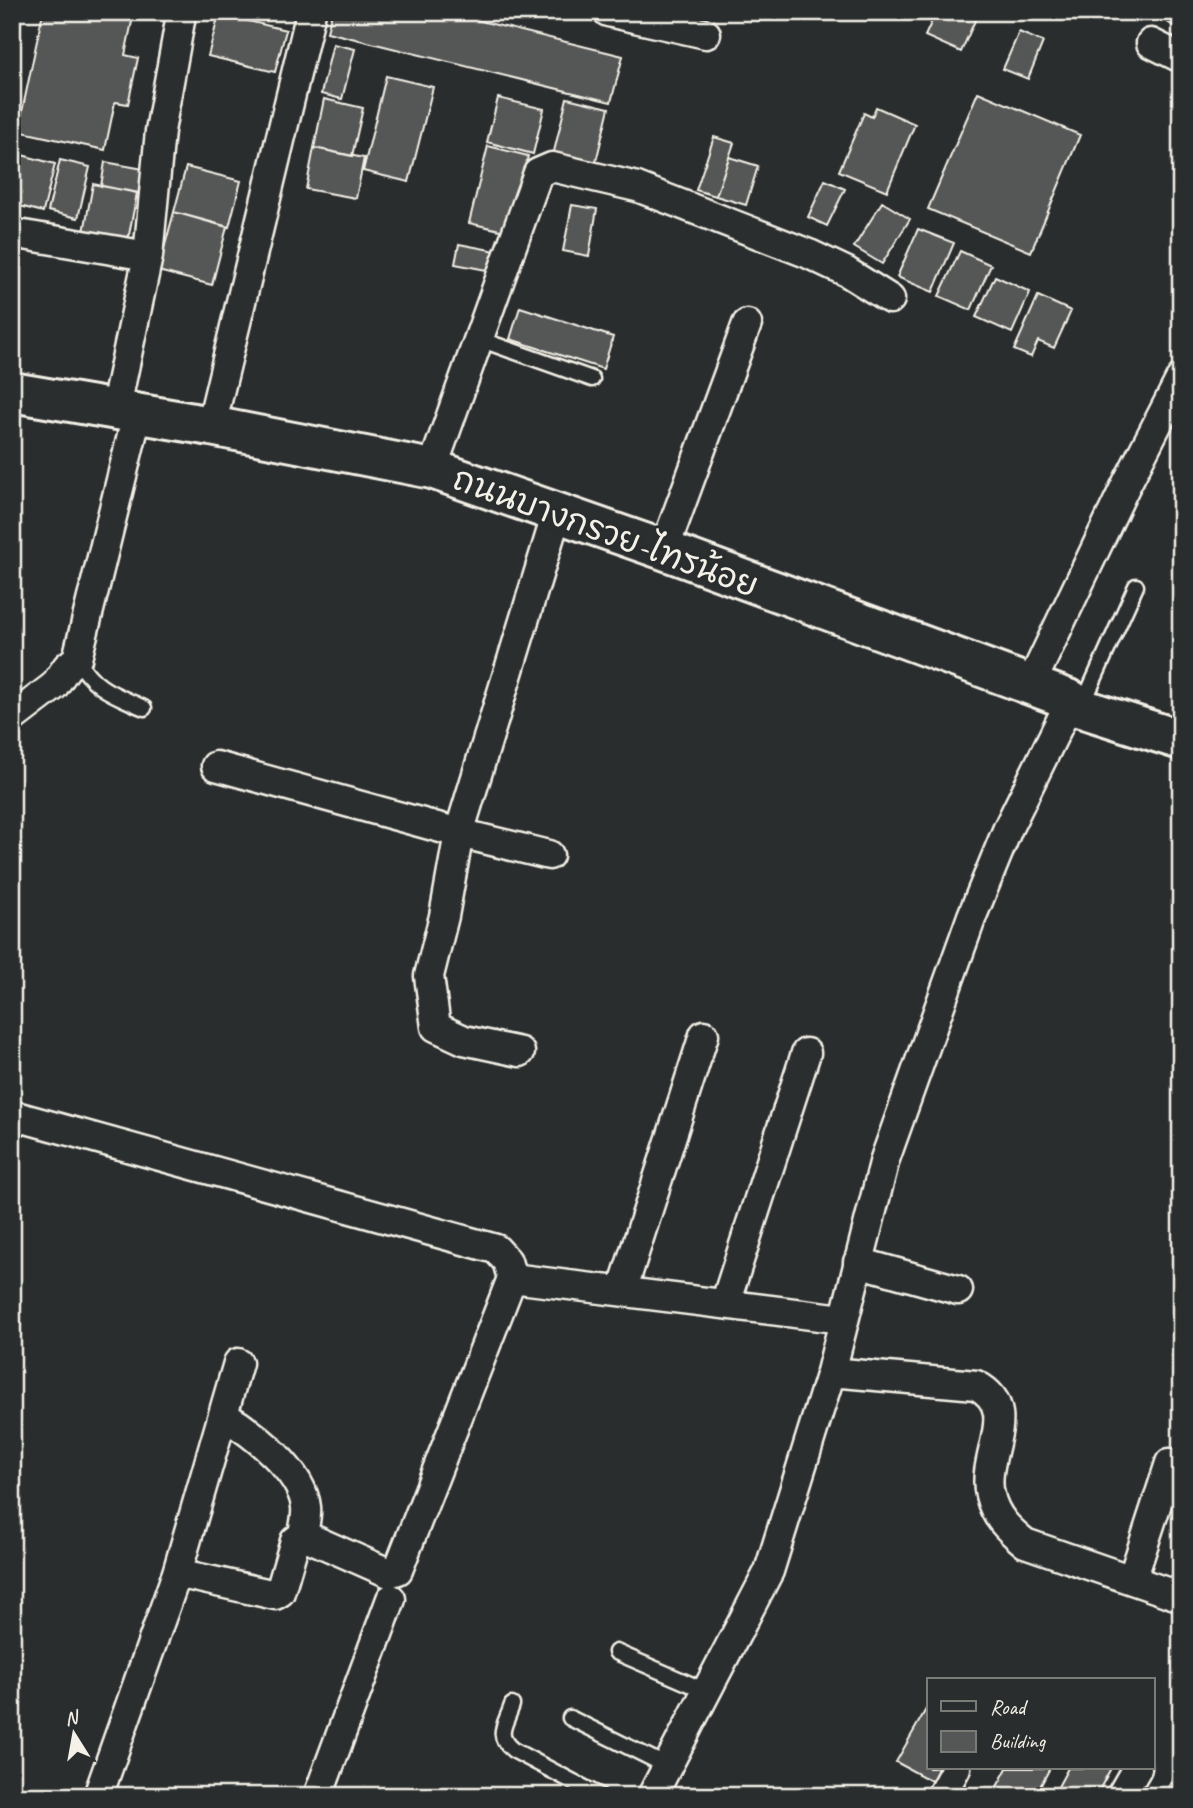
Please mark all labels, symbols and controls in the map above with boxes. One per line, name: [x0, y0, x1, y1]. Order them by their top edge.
street label: ถนนบางกรวย-ไทรน้อย: [447, 455, 765, 607]
legend: [927, 1678, 1154, 1770]
text: Road: [990, 1694, 1029, 1720]
north arrow: [38, 1700, 108, 1770]
text: N: [63, 1705, 82, 1731]
text: Building: [990, 1728, 1047, 1754]

